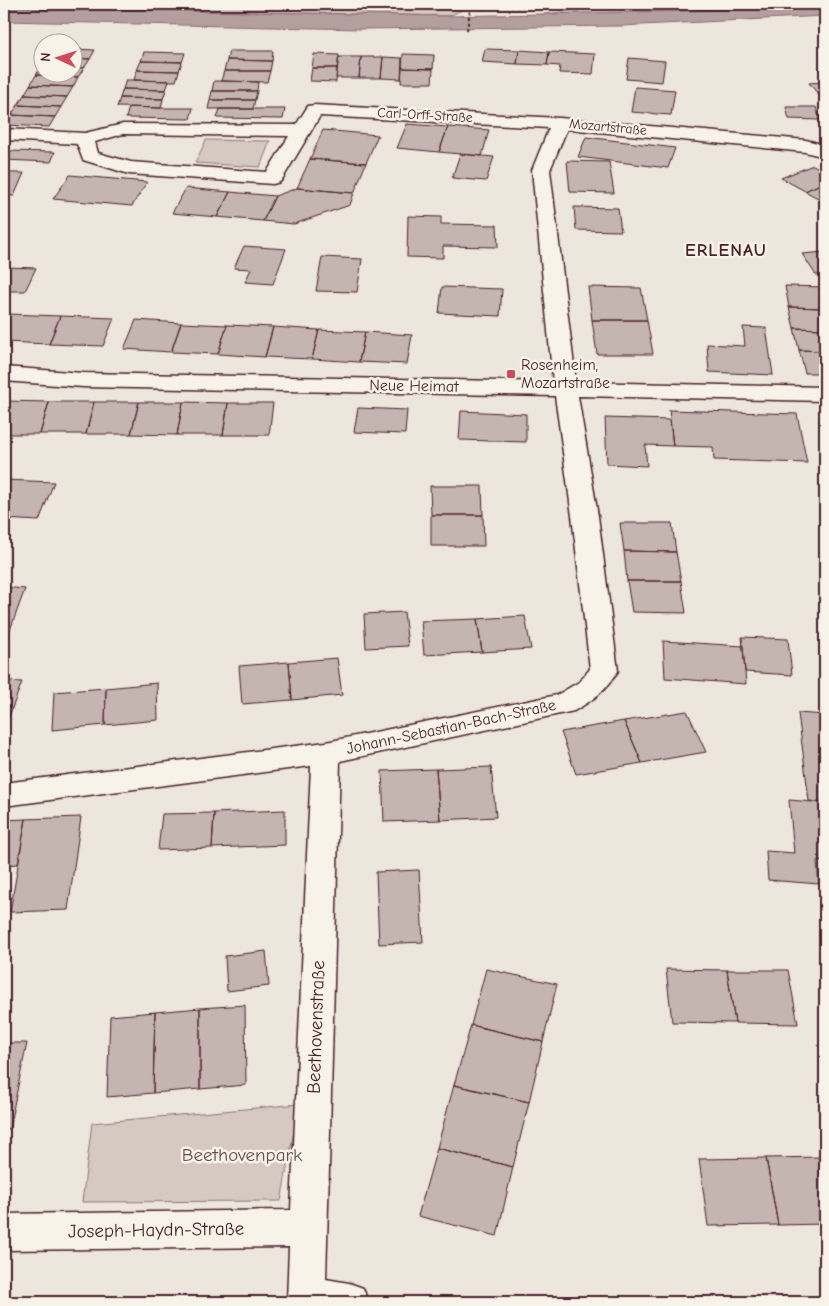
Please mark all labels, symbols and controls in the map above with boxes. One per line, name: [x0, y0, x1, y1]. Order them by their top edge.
north arrow: [32, 32, 82, 82]
text: N: [37, 52, 54, 62]
street label: Carl-Orff-Straße: [377, 104, 473, 126]
street label: Mozartstraße: [568, 115, 648, 139]
district label: ERLENAU: [685, 240, 767, 261]
place label: Rosenheim, Mozartstraße: [521, 356, 610, 392]
marker: Rosenheim, Mozartstraße: [505, 368, 517, 380]
street label: Neue Heimat: [369, 376, 459, 396]
street label: Johann-Sebastian-Bach-Straße: [345, 696, 557, 758]
street label: Beethovenstraße: [303, 960, 329, 1094]
park label: Beethovenpark: [182, 1144, 303, 1166]
street label: Joseph-Haydn-Straße: [68, 1217, 244, 1243]

